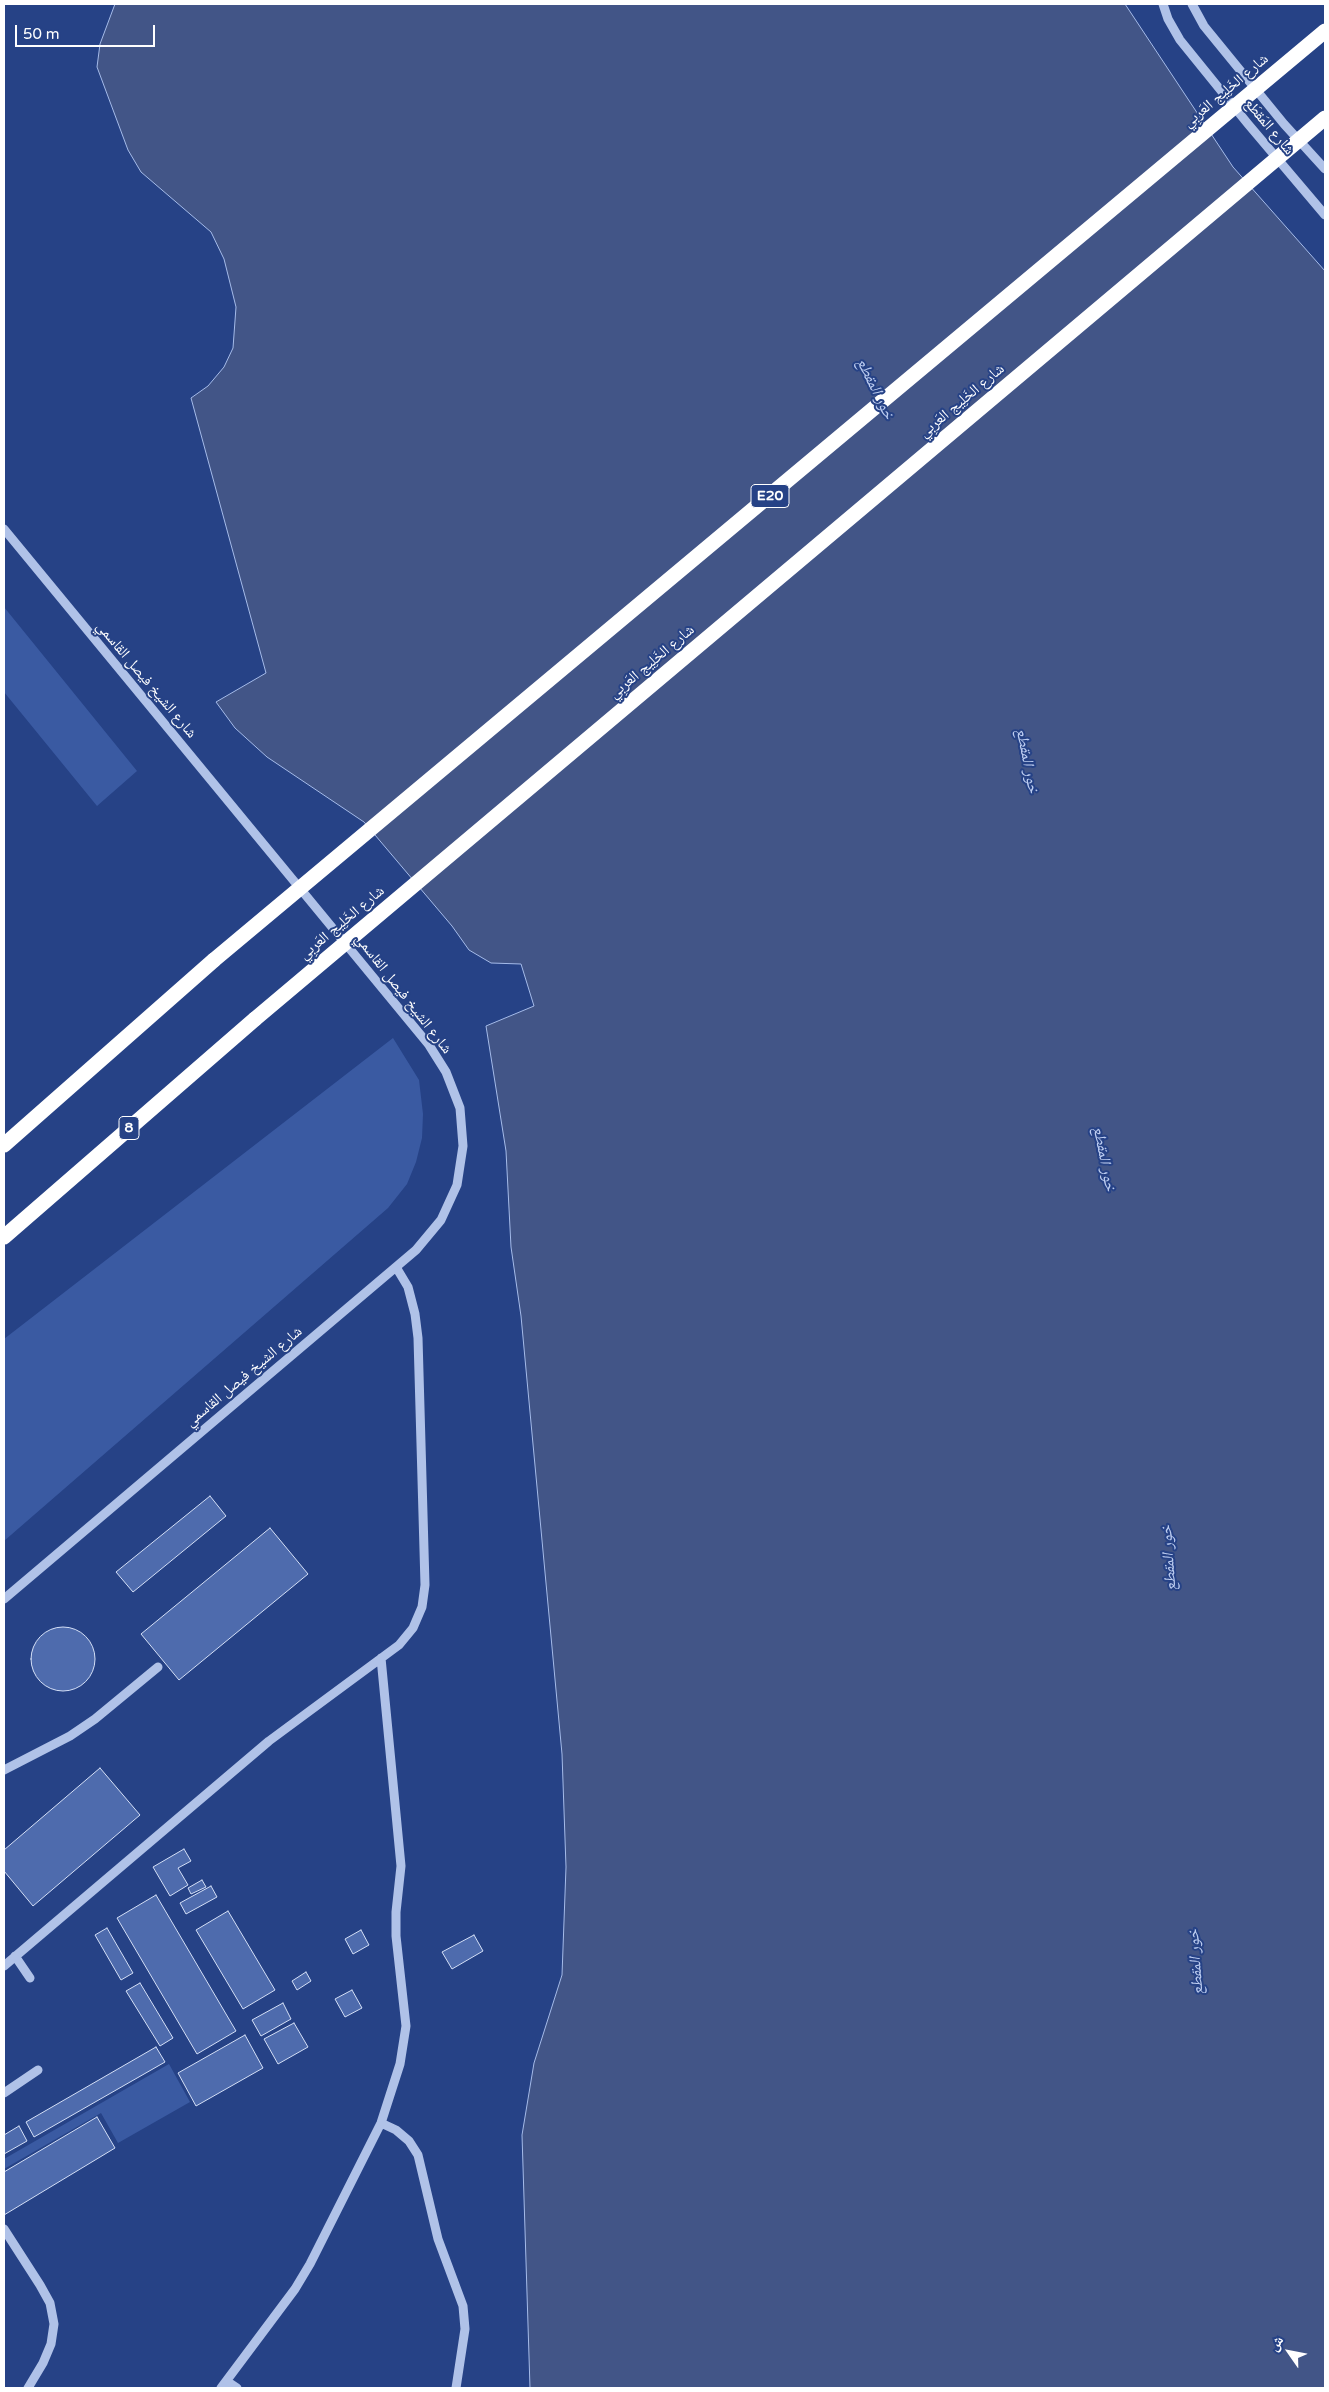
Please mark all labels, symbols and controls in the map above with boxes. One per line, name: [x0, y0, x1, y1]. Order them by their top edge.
scale bar: [18, 15, 158, 47]
text: 50 m: [23, 25, 60, 43]
street label: شارع الخَلِيج العَربِي: [1180, 50, 1272, 132]
street label: شارع المَقطَع: [1240, 95, 1298, 159]
water label: خور المقطع: [852, 355, 898, 423]
street label: شارع الخَلِيج العَربِي: [916, 360, 1008, 442]
road number: E20: [751, 484, 789, 508]
street label: شارع الشيخ فيصل القاسمي: [92, 618, 200, 742]
street label: شارع الخَلِيج العَربِي: [606, 621, 698, 703]
water label: خور المقطع: [1011, 727, 1043, 795]
street label: شارع الخَلِيج العَربِي: [296, 882, 388, 964]
street label: شارع الشيخ فيصل القاسمي: [351, 930, 455, 1058]
road number: 8: [119, 1116, 139, 1140]
water label: خور المقطع: [1088, 1125, 1120, 1193]
street label: شارع الشيخ فيصل القاسمي: [182, 1323, 306, 1431]
water label: خور المقطع: [1157, 1525, 1181, 1591]
water label: خور المقطع: [1184, 1929, 1208, 1995]
north arrow: [1264, 2327, 1314, 2377]
text: ش: [1265, 2333, 1287, 2354]

